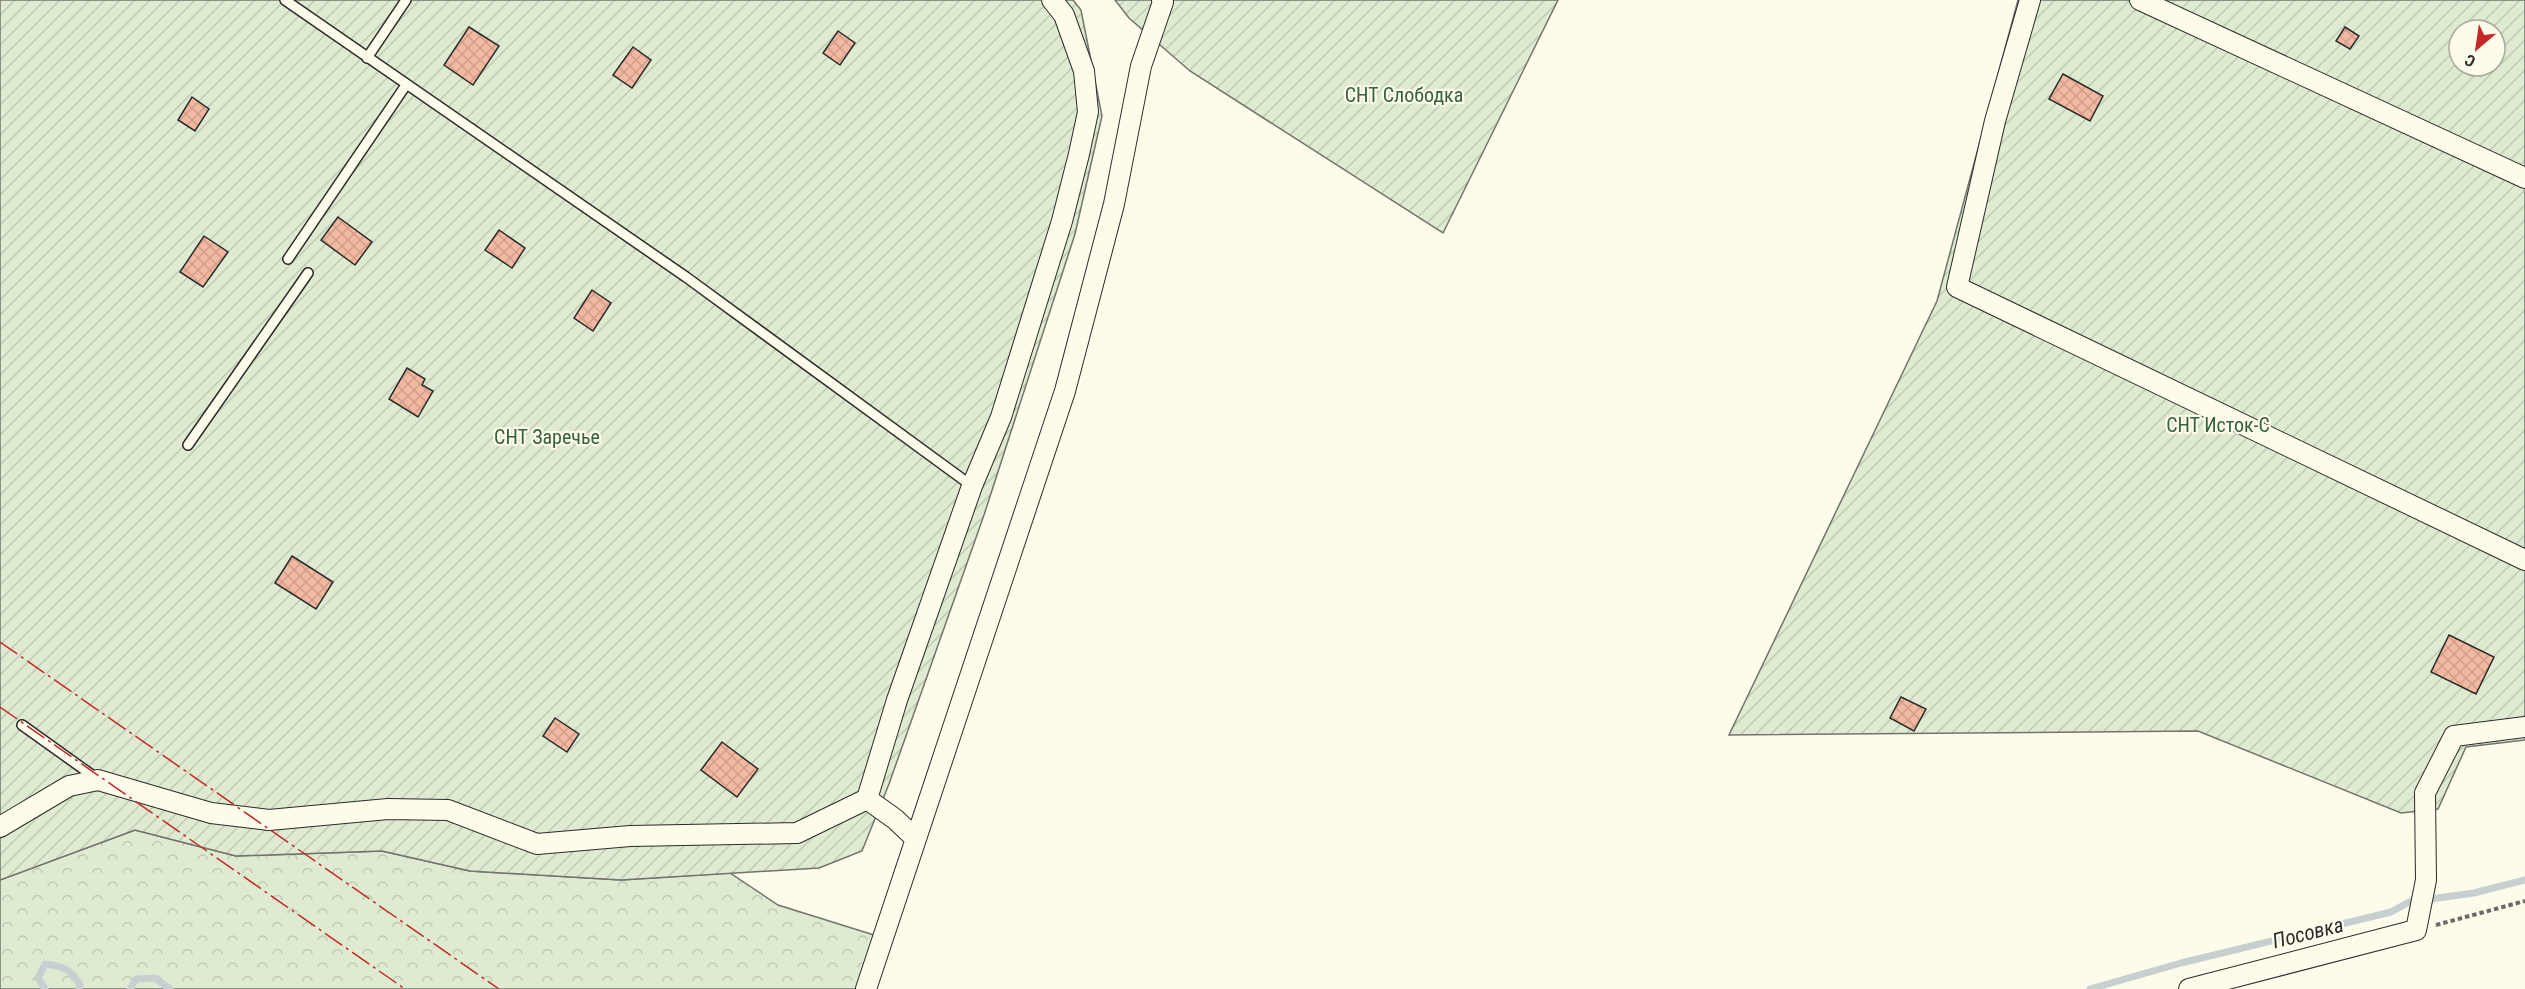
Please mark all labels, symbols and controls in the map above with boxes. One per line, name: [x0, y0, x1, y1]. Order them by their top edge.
north arrow: [2447, 18, 2507, 78]
text: С: [2461, 50, 2479, 71]
park label: СНТ Слободка: [1345, 83, 1463, 107]
park label: СНТ Исток-С: [2166, 413, 2270, 437]
park label: СНТ Заречье: [494, 425, 600, 449]
water label: Посовка: [2270, 913, 2346, 953]

